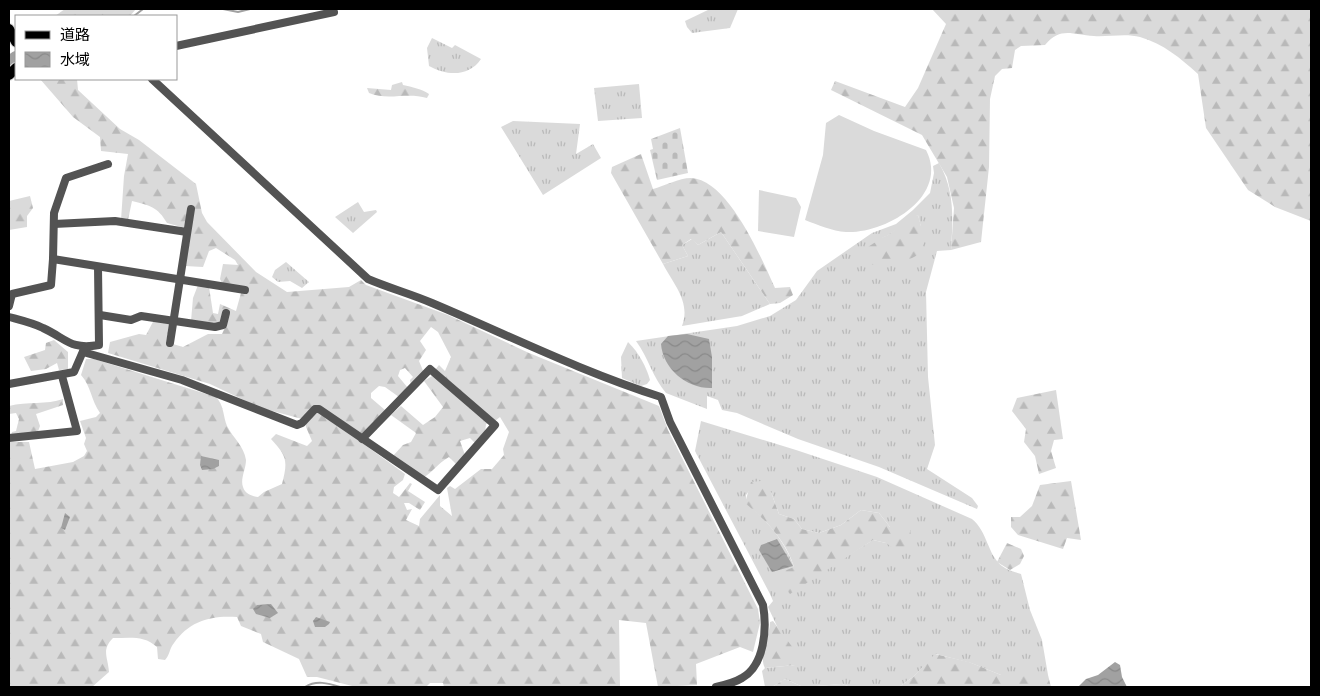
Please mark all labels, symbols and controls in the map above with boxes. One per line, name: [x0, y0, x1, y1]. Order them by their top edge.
legend: [15, 15, 178, 80]
text: 道路: [60, 26, 90, 43]
text: 水域: [60, 51, 90, 68]

